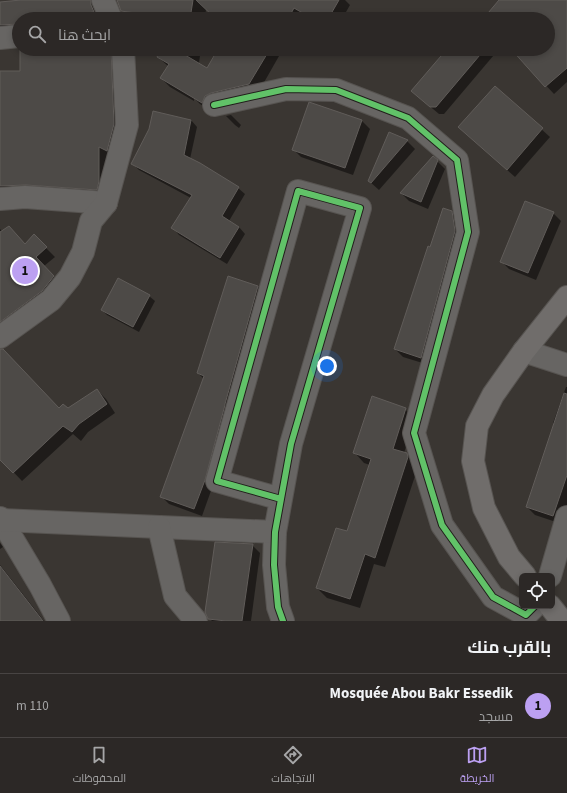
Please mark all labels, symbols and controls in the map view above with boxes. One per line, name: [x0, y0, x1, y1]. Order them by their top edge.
search box: [12, 12, 555, 56]
icon: search: [26, 23, 48, 45]
text: ابحث هنا: [58, 25, 111, 46]
pin: 1: [12, 256, 38, 286]
your location: [317, 356, 337, 376]
map controls: [519, 573, 555, 609]
button: locate: [519, 573, 555, 609]
text: بالقرب منك: [467, 636, 551, 660]
text: Mosquée Abou Bakr Essedik: [330, 683, 513, 704]
text: 110 m: [16, 697, 49, 715]
text: 1: [535, 697, 541, 715]
text: مسجد: [479, 708, 513, 726]
tab: المحفوظات: [73, 744, 126, 788]
tab: الاتجاهات: [271, 744, 315, 788]
tab: الخريطة: [460, 744, 494, 788]

